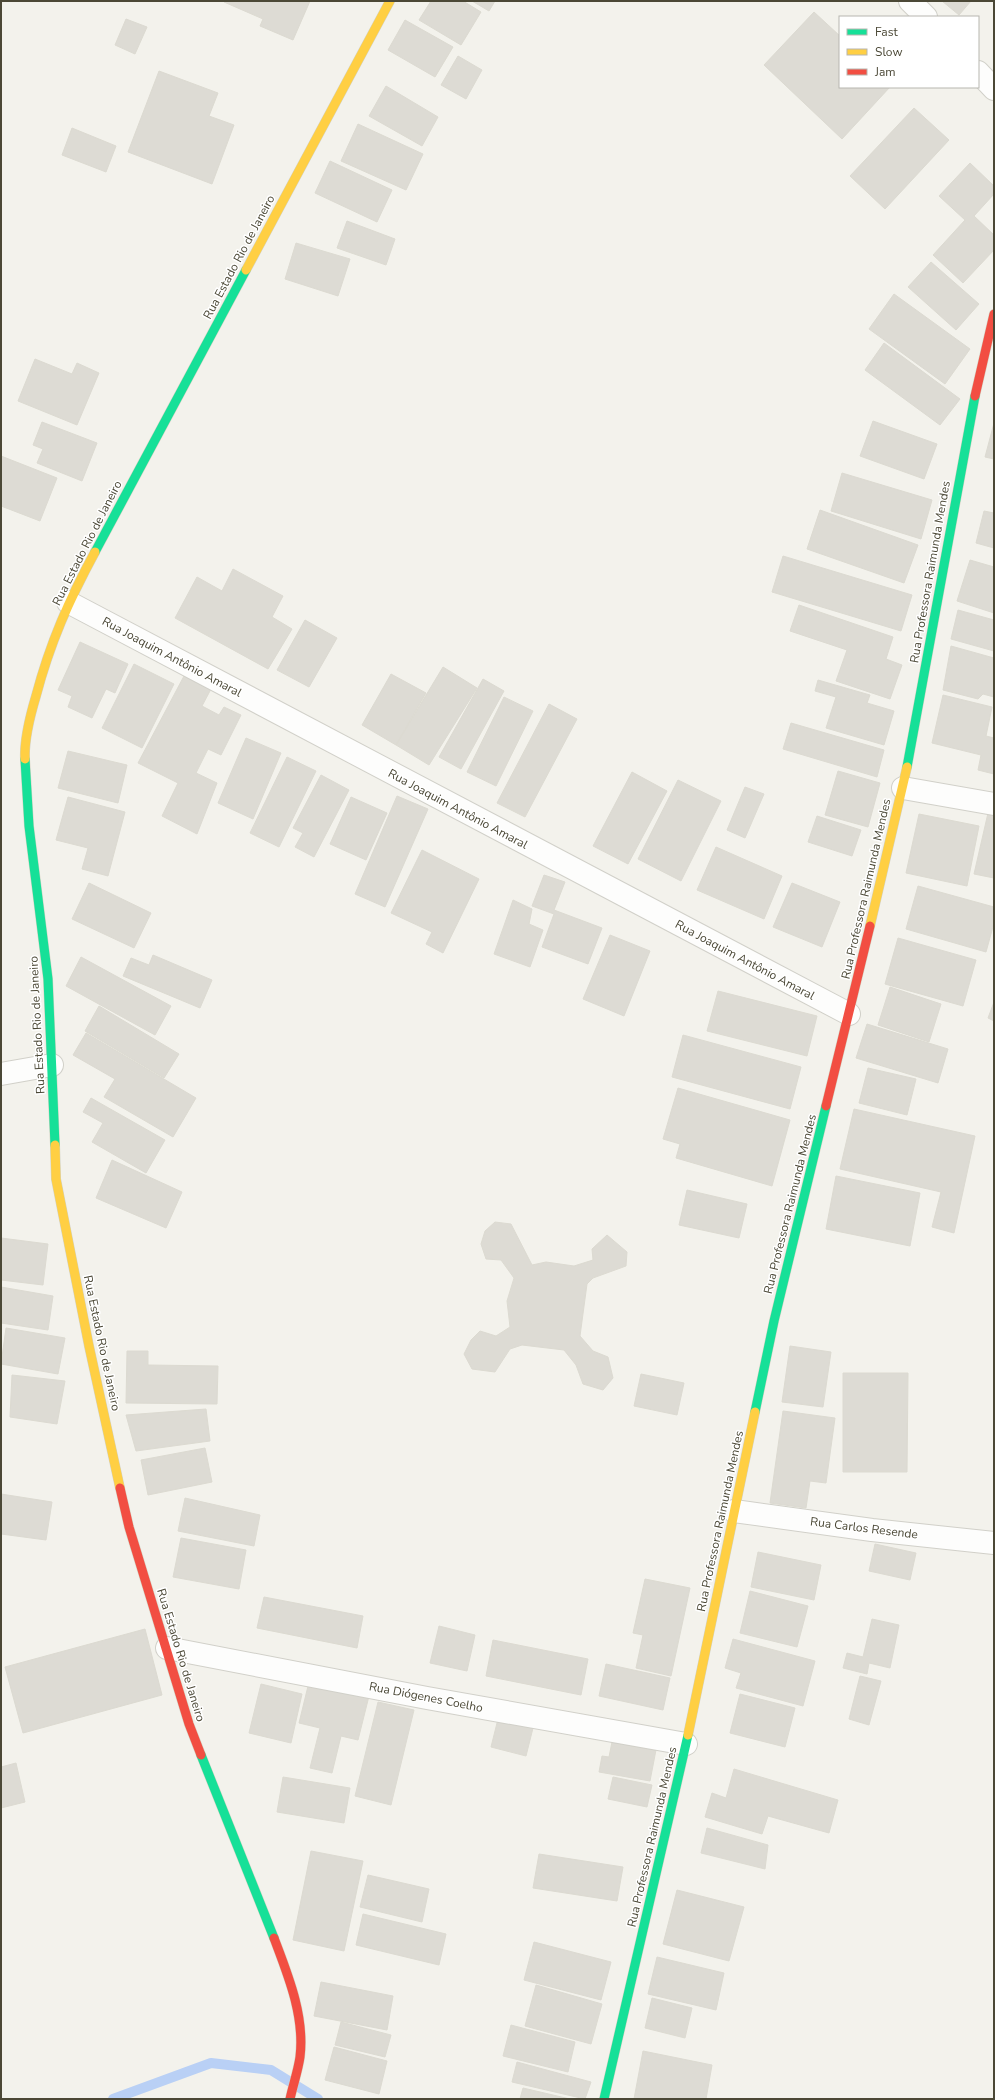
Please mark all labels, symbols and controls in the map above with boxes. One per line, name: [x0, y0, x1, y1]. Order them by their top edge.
legend: [839, 16, 979, 88]
text: Fast: [875, 24, 898, 40]
text: Slow: [875, 44, 903, 60]
text: Jam: [874, 64, 896, 80]
street label: Rua Estado Rio de Janeiro: [199, 192, 279, 322]
street label: Rua Estado Rio de Janeiro: [48, 477, 126, 608]
street label: Rua Professora Raimunda Mendes: [906, 479, 954, 664]
street label: Rua Joaquim Antônio Amaral: [99, 613, 245, 701]
street label: Rua Joaquim Antônio Amaral: [385, 765, 531, 853]
street label: Rua Professora Raimunda Mendes: [837, 797, 895, 981]
street label: Rua Joaquim Antônio Amaral: [672, 916, 818, 1004]
street label: Rua Estado Rio de Janeiro: [25, 955, 49, 1094]
street label: Rua Professora Raimunda Mendes: [760, 1112, 820, 1296]
street label: Rua Estado Rio de Janeiro: [80, 1274, 124, 1413]
street label: Rua Professora Raimunda Mendes: [693, 1429, 747, 1613]
street label: Rua Carlos Resende: [809, 1513, 919, 1543]
street label: Rua Estado Rio de Janeiro: [153, 1587, 209, 1724]
street label: Rua Diógenes Coelho: [368, 1678, 485, 1716]
street label: Rua Professora Raimunda Mendes: [623, 1745, 681, 1929]

